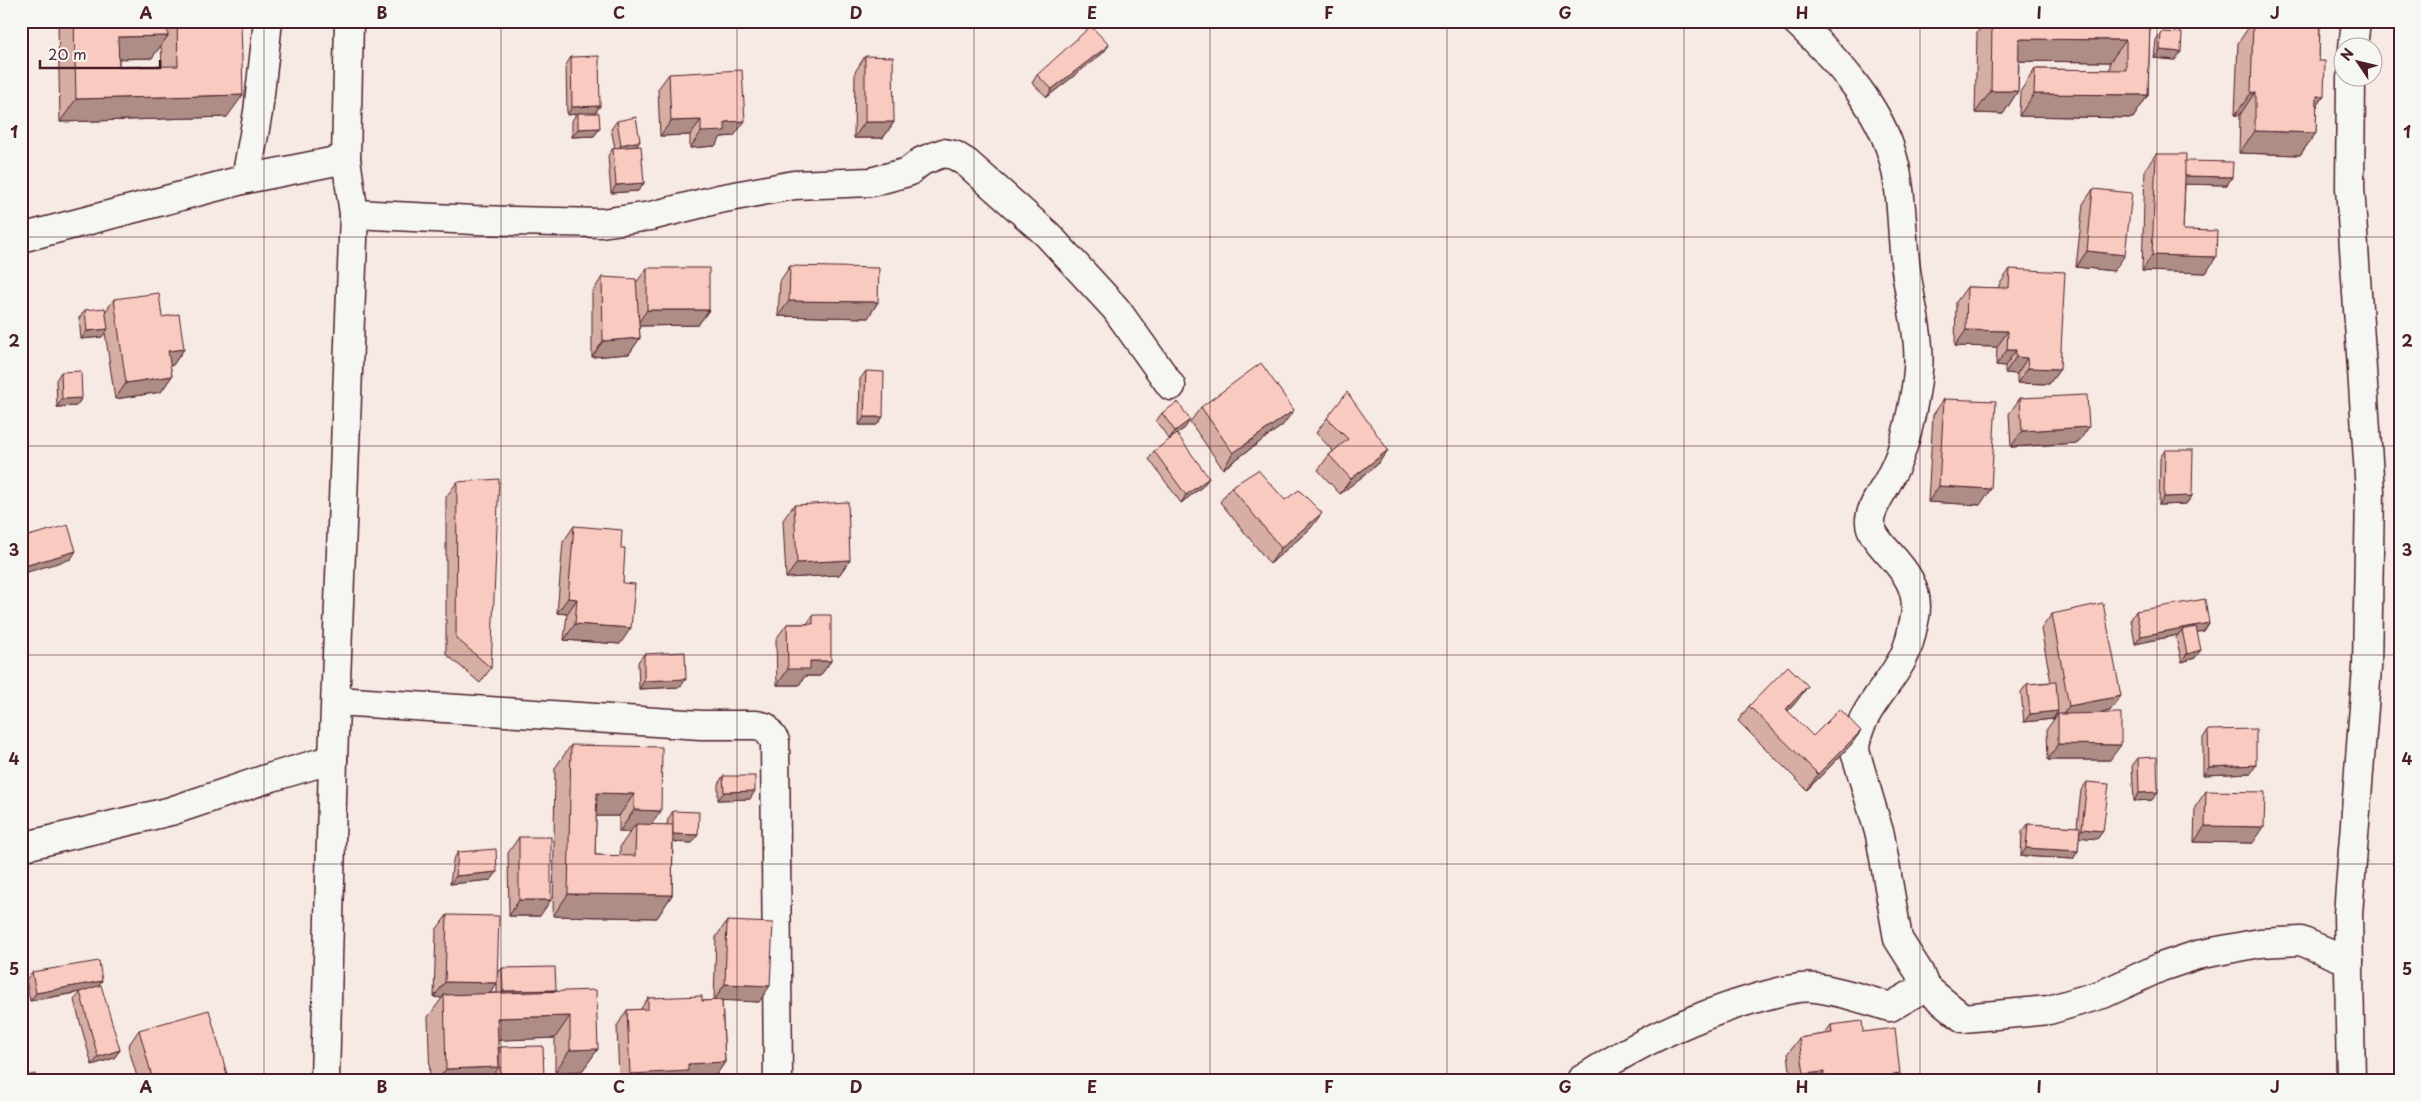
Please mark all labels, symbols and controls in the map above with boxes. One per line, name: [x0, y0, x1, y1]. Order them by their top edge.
text: A: [140, 0, 153, 24]
text: B: [377, 0, 388, 24]
text: C: [613, 0, 625, 24]
text: D: [850, 0, 862, 24]
text: E: [1087, 0, 1097, 24]
text: F: [1324, 0, 1334, 24]
text: G: [1558, 0, 1572, 24]
text: H: [1796, 0, 1808, 24]
text: I: [2036, 0, 2042, 24]
text: J: [2270, 0, 2280, 24]
scale bar: [40, 38, 160, 70]
north arrow: [2334, 38, 2384, 88]
text: 20 m: [48, 42, 87, 65]
text: N: [2335, 44, 2359, 65]
text: 1: [10, 119, 18, 143]
text: 1: [2403, 119, 2411, 143]
text: 2: [8, 328, 20, 352]
text: 2: [2401, 328, 2413, 352]
text: 3: [9, 537, 19, 561]
text: 3: [2402, 537, 2412, 561]
text: 4: [9, 746, 20, 770]
text: 4: [2402, 746, 2413, 770]
text: 5: [9, 956, 19, 980]
text: 5: [2402, 956, 2412, 980]
text: A: [140, 1074, 153, 1098]
text: B: [377, 1074, 388, 1098]
text: C: [613, 1074, 625, 1098]
text: D: [850, 1074, 862, 1098]
text: E: [1087, 1074, 1097, 1098]
text: F: [1324, 1074, 1334, 1098]
text: G: [1558, 1074, 1572, 1098]
text: H: [1796, 1074, 1808, 1098]
text: I: [2036, 1074, 2042, 1098]
text: J: [2270, 1074, 2280, 1098]

